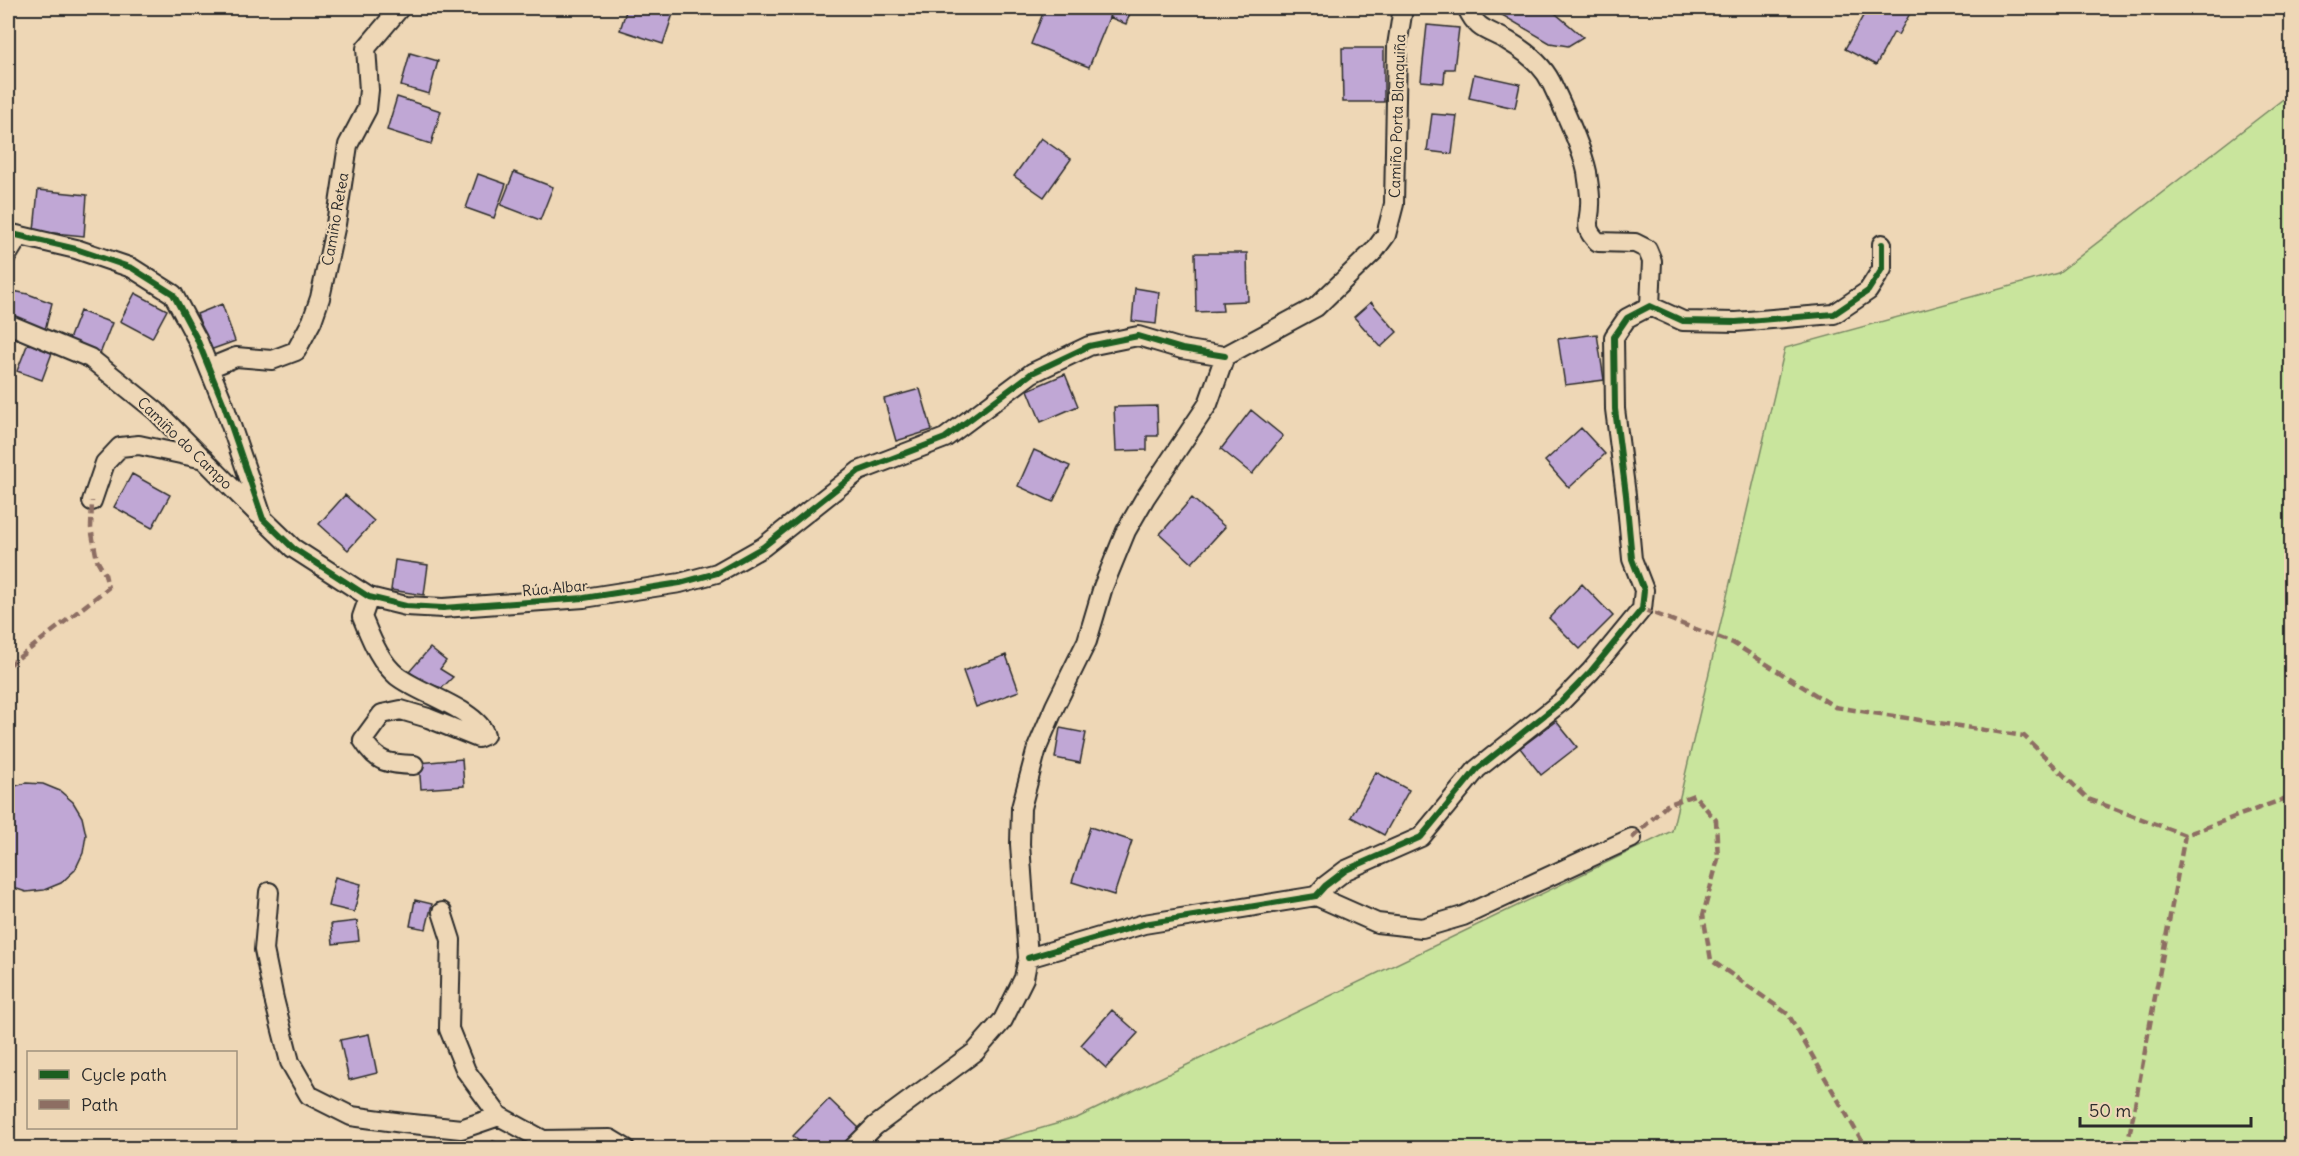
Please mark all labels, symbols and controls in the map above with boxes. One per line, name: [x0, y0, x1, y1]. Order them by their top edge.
street label: Camiño Porta Blanquiña: [1385, 33, 1409, 198]
street label: Camiño Retea: [317, 170, 353, 267]
street label: Camiño do Campo: [134, 393, 236, 493]
street label: Rúa Albar: [521, 576, 589, 600]
legend: [27, 1051, 237, 1129]
text: Cycle path: [81, 1063, 167, 1086]
scale bar: [2080, 1090, 2251, 1128]
text: Path: [81, 1093, 118, 1116]
text: 50 m: [2089, 1099, 2131, 1122]

